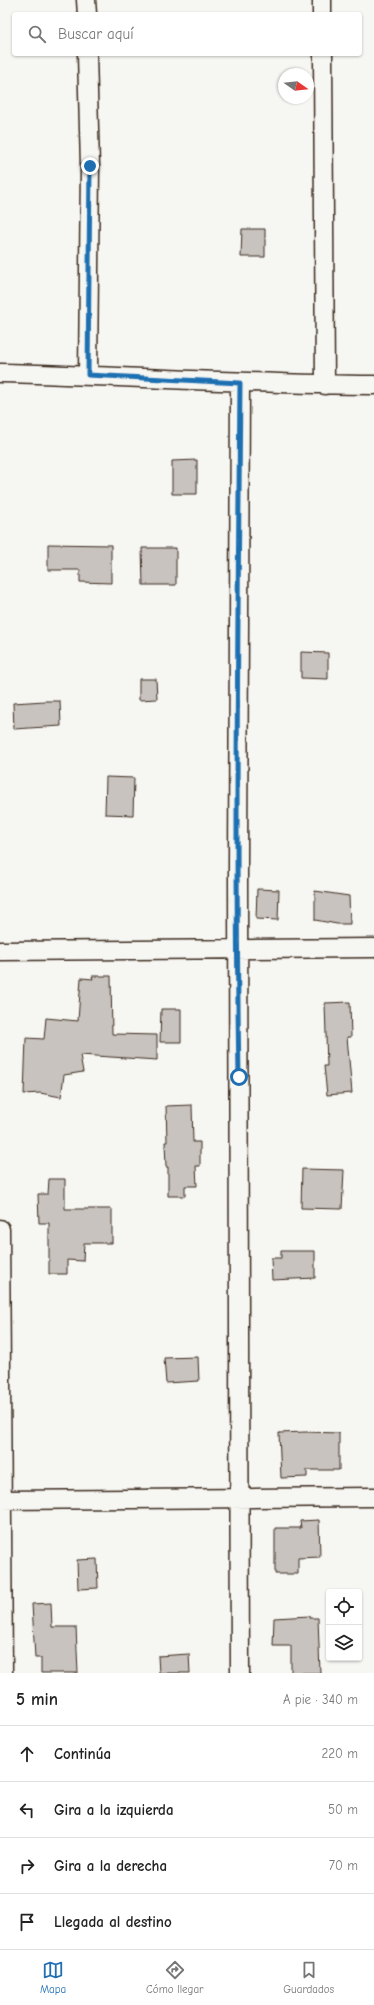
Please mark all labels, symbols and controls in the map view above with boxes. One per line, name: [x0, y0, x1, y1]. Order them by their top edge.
search box: [12, 12, 362, 56]
icon: search: [26, 23, 48, 45]
text: Buscar aquí: [58, 25, 134, 43]
north arrow: [278, 68, 314, 104]
route end: [81, 157, 99, 175]
route start: [230, 1068, 248, 1086]
map controls: [326, 1589, 362, 1661]
button: locate: [326, 1589, 362, 1625]
button: layers: [326, 1625, 362, 1661]
text: 5 min: [16, 1690, 58, 1709]
text: A pie · 340 m: [283, 1692, 358, 1707]
icon: ahead: [16, 1743, 38, 1765]
text: Continúa: [54, 1745, 111, 1763]
text: 220 m: [321, 1746, 358, 1761]
icon: left: [16, 1799, 38, 1821]
text: Gira a la izquierda: [54, 1801, 174, 1819]
text: 50 m: [328, 1802, 358, 1817]
icon: right: [16, 1855, 38, 1877]
text: Gira a la derecha: [54, 1857, 167, 1875]
text: 70 m: [329, 1858, 358, 1873]
icon: arrive: [16, 1911, 38, 1933]
text: Llegada al destino: [54, 1913, 172, 1931]
tab: Mapa: [40, 1959, 66, 1996]
tab: Cómo llegar: [146, 1959, 203, 1996]
tab: Guardados: [283, 1959, 334, 1996]

